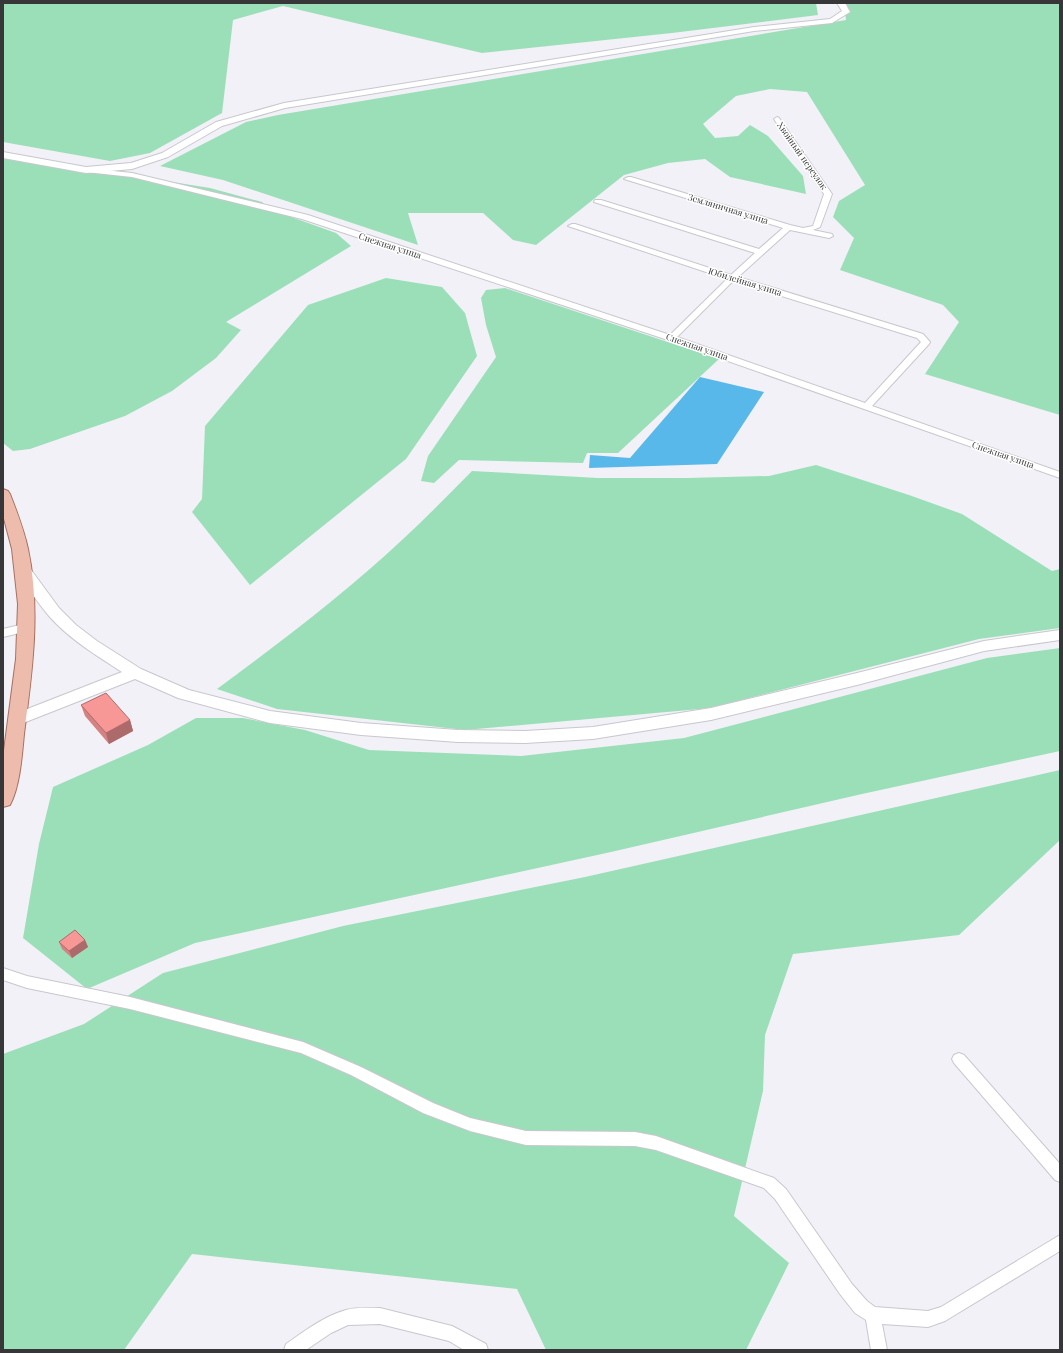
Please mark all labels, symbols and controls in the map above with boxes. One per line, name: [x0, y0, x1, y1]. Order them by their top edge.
street label: Хвойный переулок: [775, 119, 831, 192]
street label: Земляничная улица: [687, 190, 770, 226]
street label: Снежная улица: [357, 229, 424, 261]
street label: Юбилейная улица: [707, 264, 784, 298]
street label: Снежная улица: [665, 330, 731, 362]
street label: Снежная улица: [971, 438, 1037, 470]

